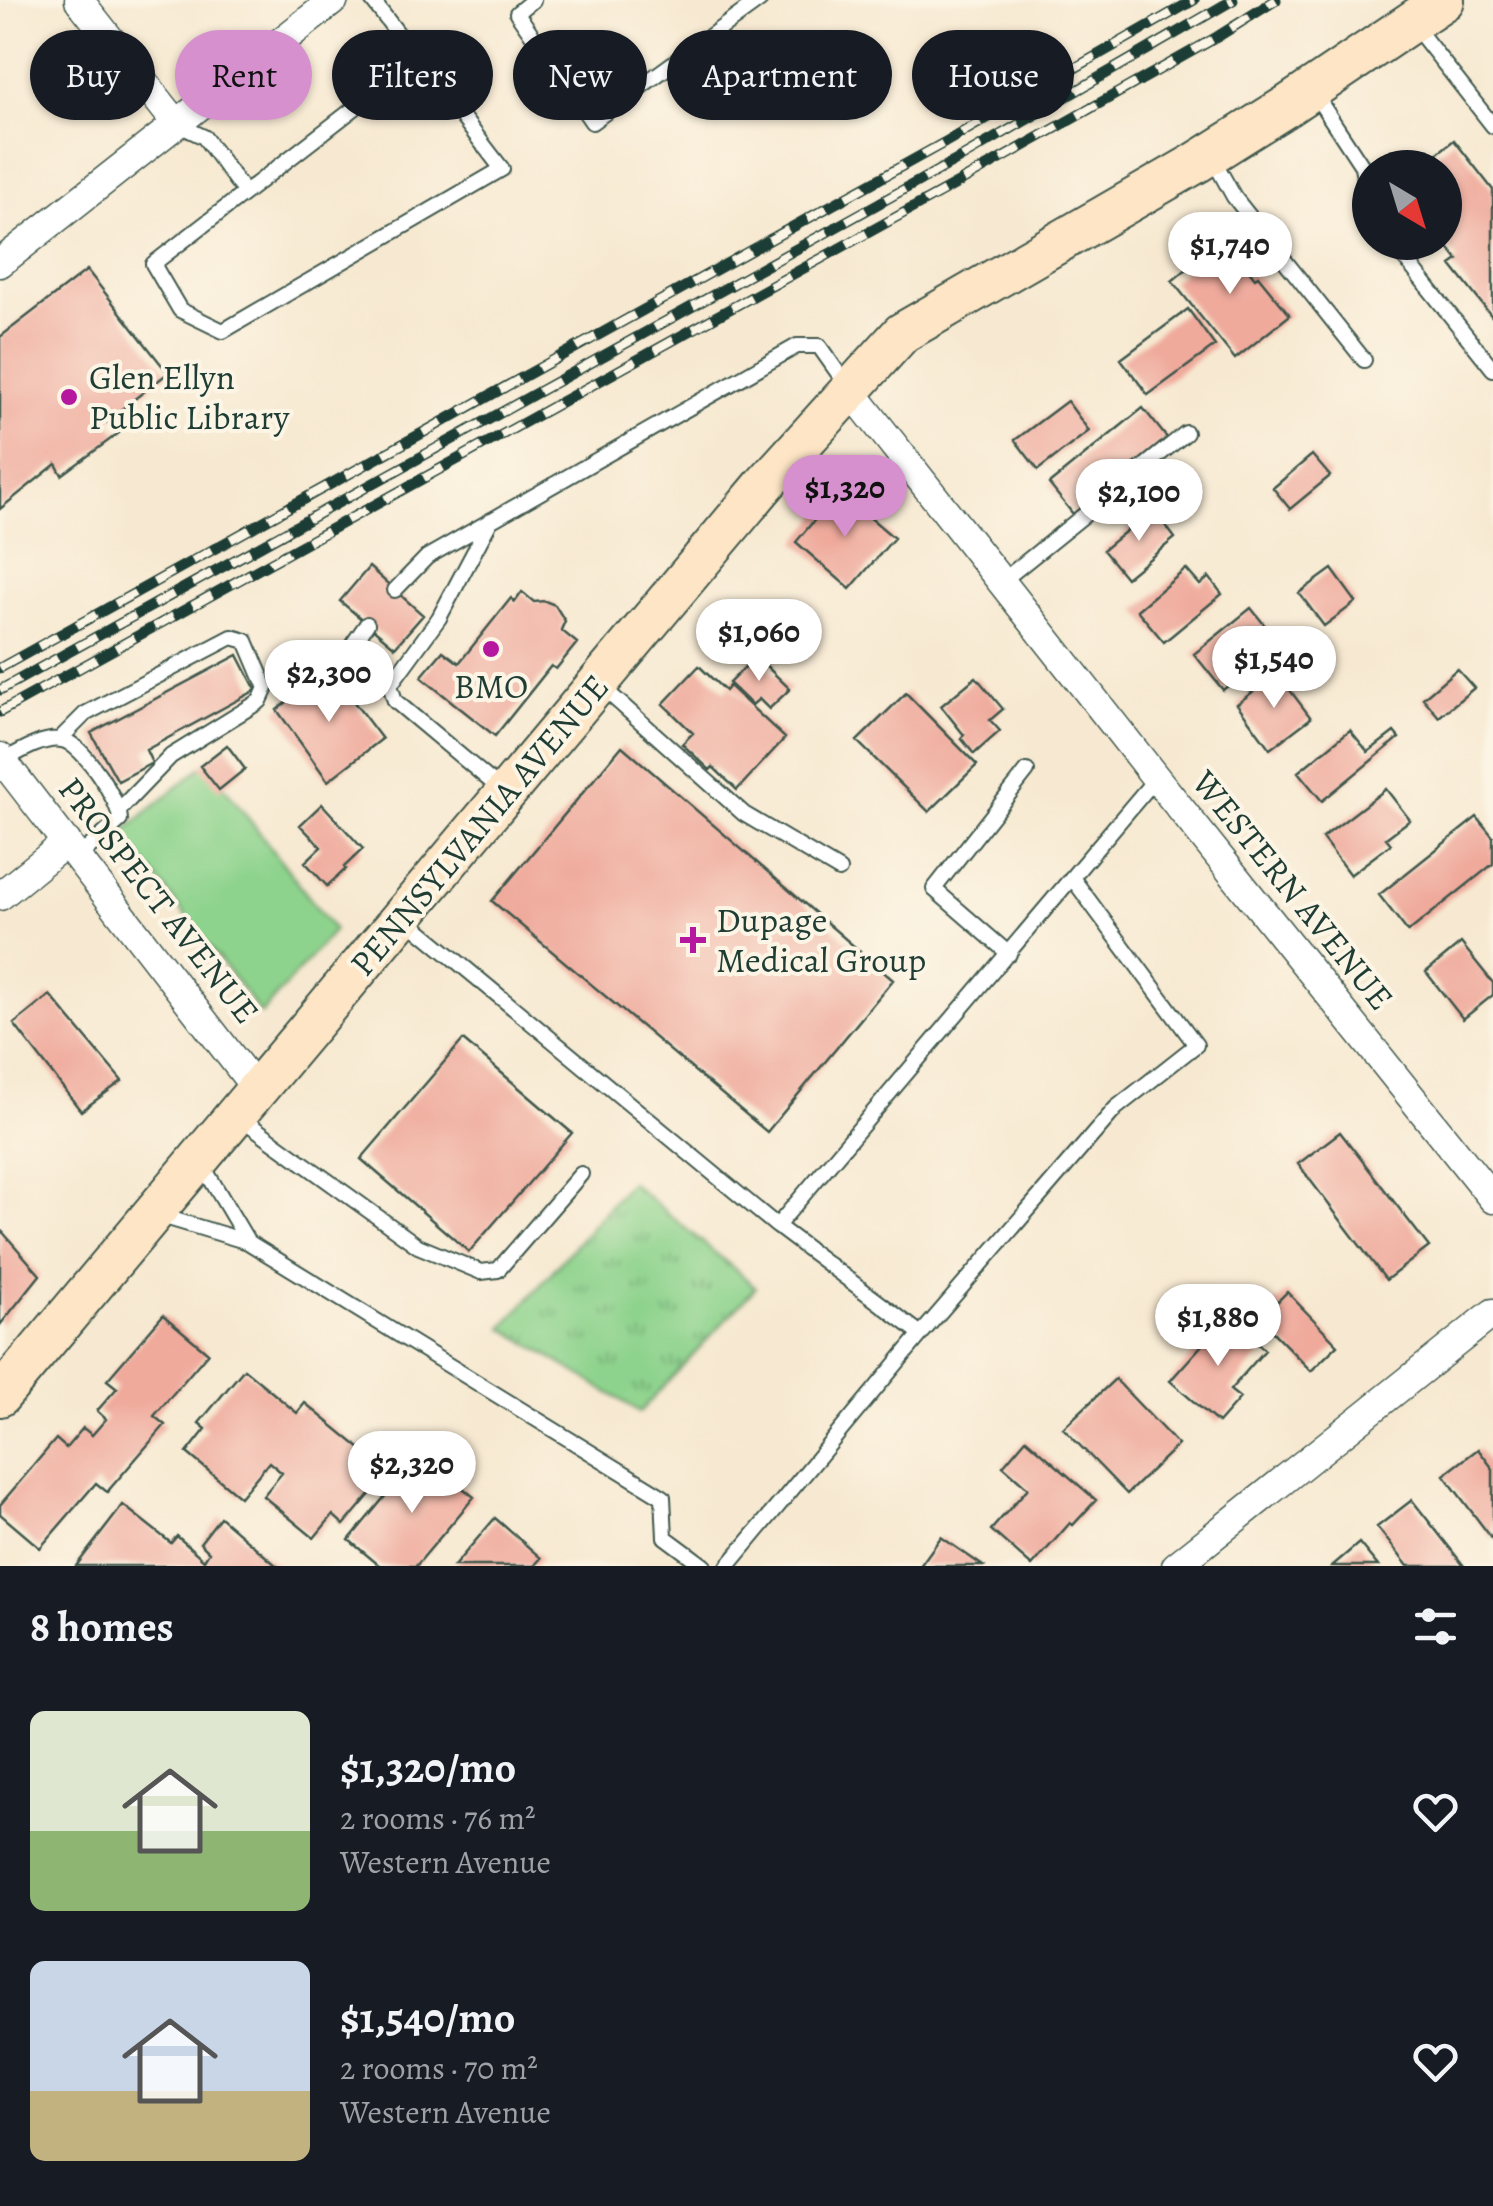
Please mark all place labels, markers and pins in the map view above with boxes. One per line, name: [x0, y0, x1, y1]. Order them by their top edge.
pin: $1,740: [1149, 212, 1311, 297]
place label: Glen Ellyn Public Library: [89, 353, 290, 441]
marker: Glen Ellyn Public Library: [58, 386, 80, 408]
pin: $1,320: [764, 455, 926, 540]
pin: $2,100: [1058, 459, 1220, 544]
pin: $1,060: [678, 599, 840, 684]
pin: $1,540: [1193, 626, 1355, 711]
marker: BMO: [480, 638, 502, 660]
pin: $2,300: [248, 640, 410, 725]
place label: BMO: [454, 662, 528, 710]
place label: Dupage Medical Group: [716, 896, 926, 984]
marker: Dupage Medical Group: [680, 927, 706, 953]
pin: $1,880: [1137, 1284, 1299, 1369]
pin: $2,320: [331, 1431, 493, 1516]

